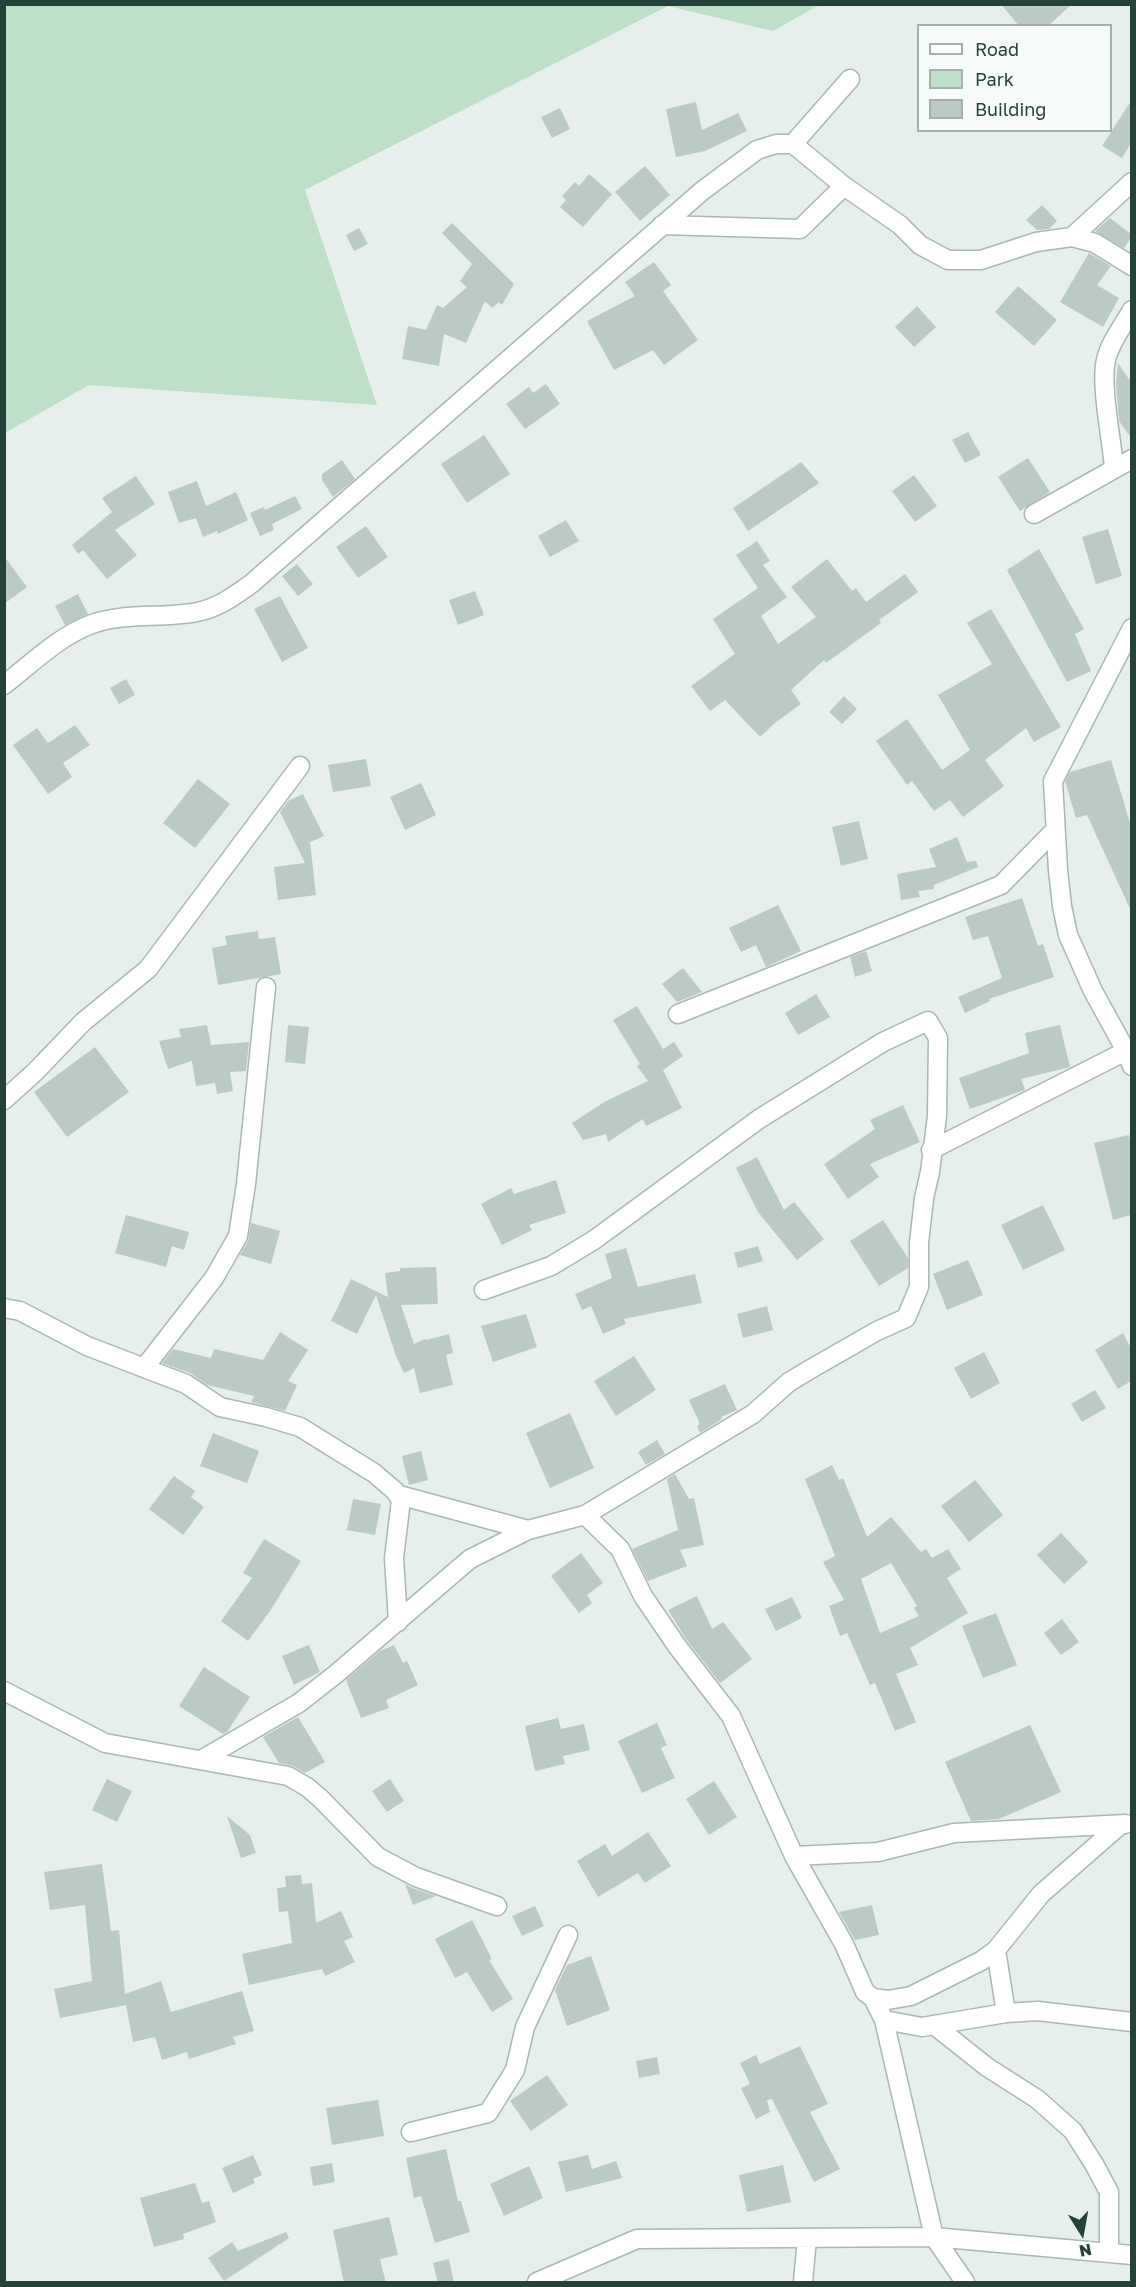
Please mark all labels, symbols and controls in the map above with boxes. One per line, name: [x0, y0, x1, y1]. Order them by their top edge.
legend: [917, 24, 1112, 132]
text: Road: [975, 38, 1019, 60]
text: Park: [975, 68, 1014, 90]
text: Building: [975, 98, 1046, 120]
north arrow: [1052, 2203, 1112, 2263]
text: N: [1078, 2240, 1093, 2262]

